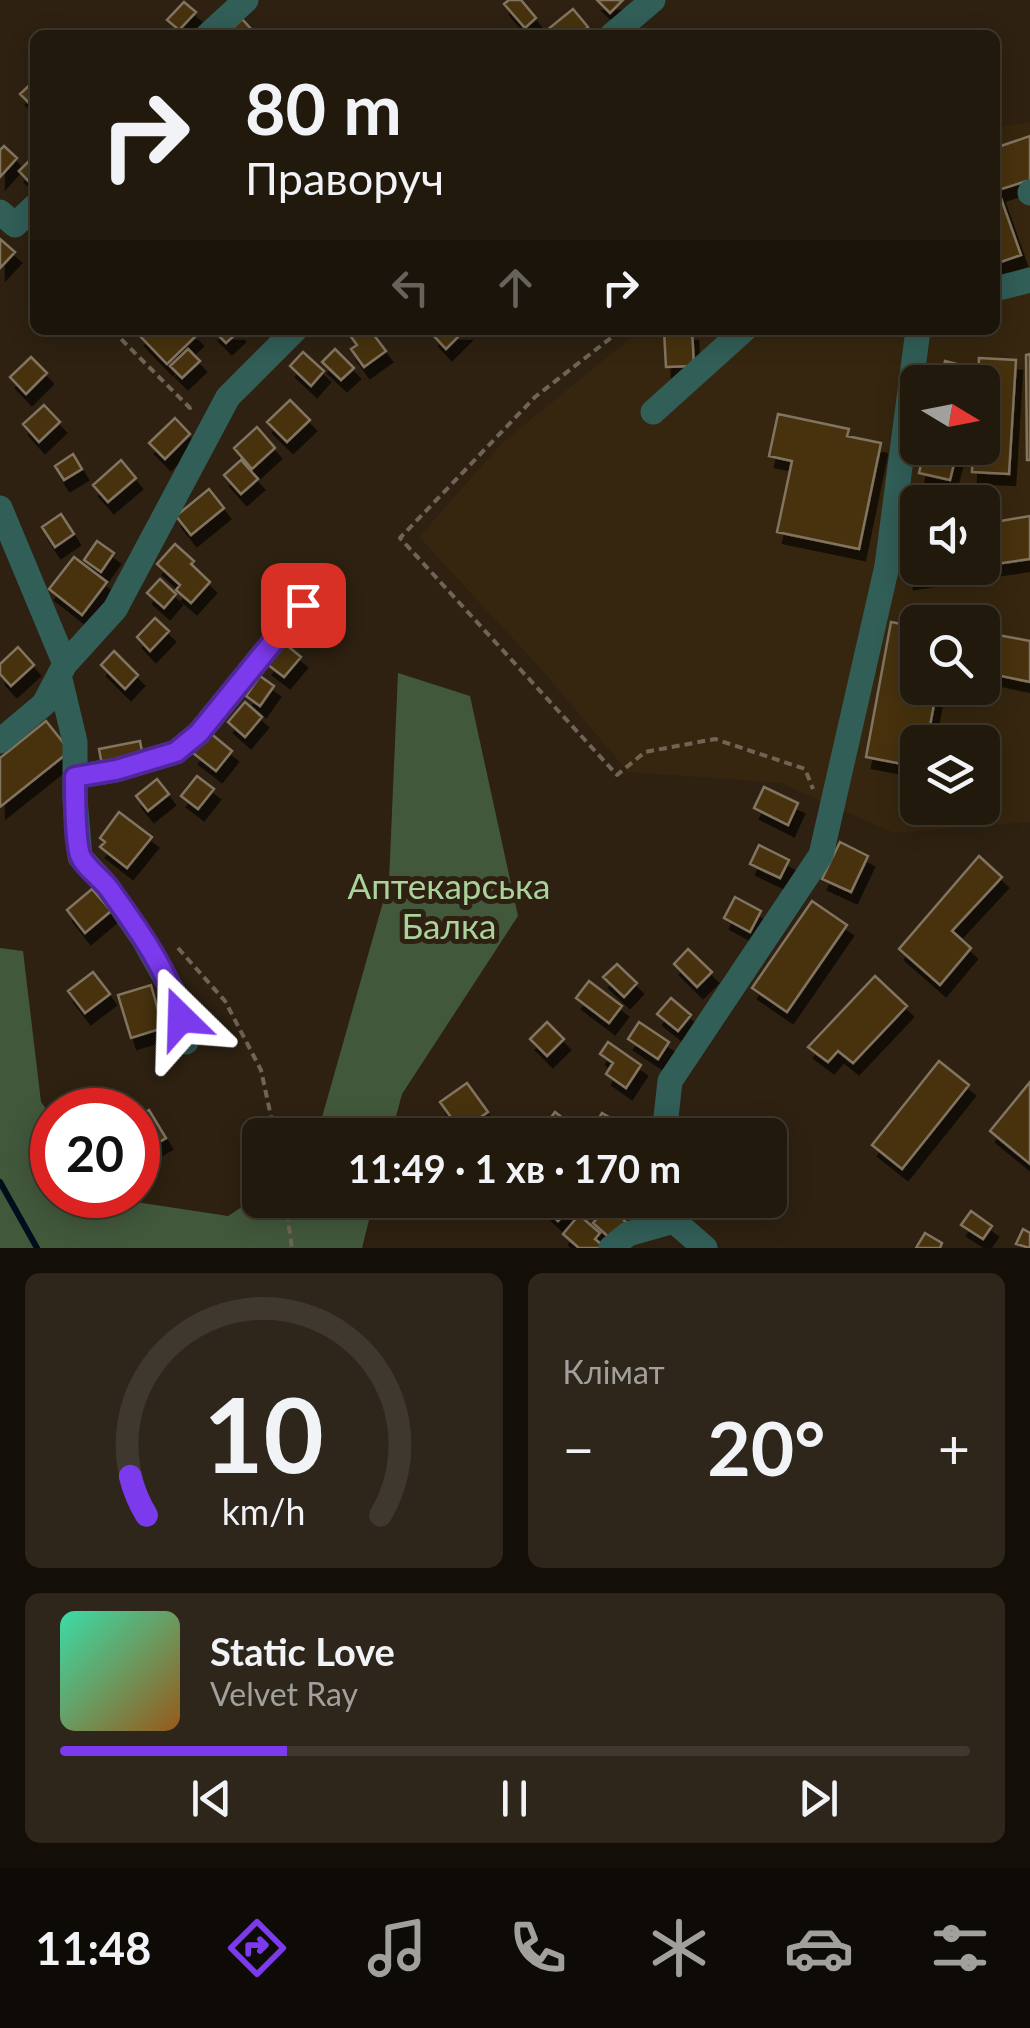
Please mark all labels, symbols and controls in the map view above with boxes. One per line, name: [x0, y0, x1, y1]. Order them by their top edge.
text: 80 m: [245, 66, 402, 150]
icon: right: [80, 70, 210, 200]
text: Праворуч: [245, 151, 444, 205]
icon: left: [383, 260, 438, 315]
icon: ahead: [488, 260, 543, 315]
icon: right: [593, 260, 648, 315]
north arrow: [900, 365, 1000, 465]
map controls: [900, 365, 1000, 825]
button: sound: [900, 485, 1000, 585]
pin: [261, 563, 346, 648]
icon: arrive: [276, 578, 331, 633]
button: search: [900, 605, 1000, 705]
button: layers: [900, 725, 1000, 825]
park label: Аптекарська Балка: [348, 864, 550, 946]
position arrow: [129, 966, 233, 1070]
speed limit sign: 20: [30, 1088, 160, 1218]
text: 11:49 · 1 хв · 170 m: [348, 1145, 681, 1191]
text: Клімат: [563, 1352, 665, 1391]
text: 10: [203, 1370, 324, 1495]
text: 20°: [707, 1402, 825, 1492]
text: −: [563, 1415, 594, 1481]
text: +: [938, 1415, 970, 1481]
text: km/h: [222, 1490, 306, 1533]
text: Static Love: [210, 1628, 395, 1674]
text: Velvet Ray: [210, 1674, 358, 1713]
icon: previous: [184, 1771, 239, 1826]
icon: pause: [487, 1771, 542, 1826]
icon: next: [791, 1771, 846, 1826]
icon: directions: [222, 1913, 292, 1983]
icon: music: [362, 1913, 432, 1983]
icon: phone: [503, 1913, 573, 1983]
icon: climate: [644, 1913, 714, 1983]
icon: car: [784, 1913, 854, 1983]
icon: filters: [925, 1913, 995, 1983]
text: 11:48: [35, 1921, 151, 1975]

